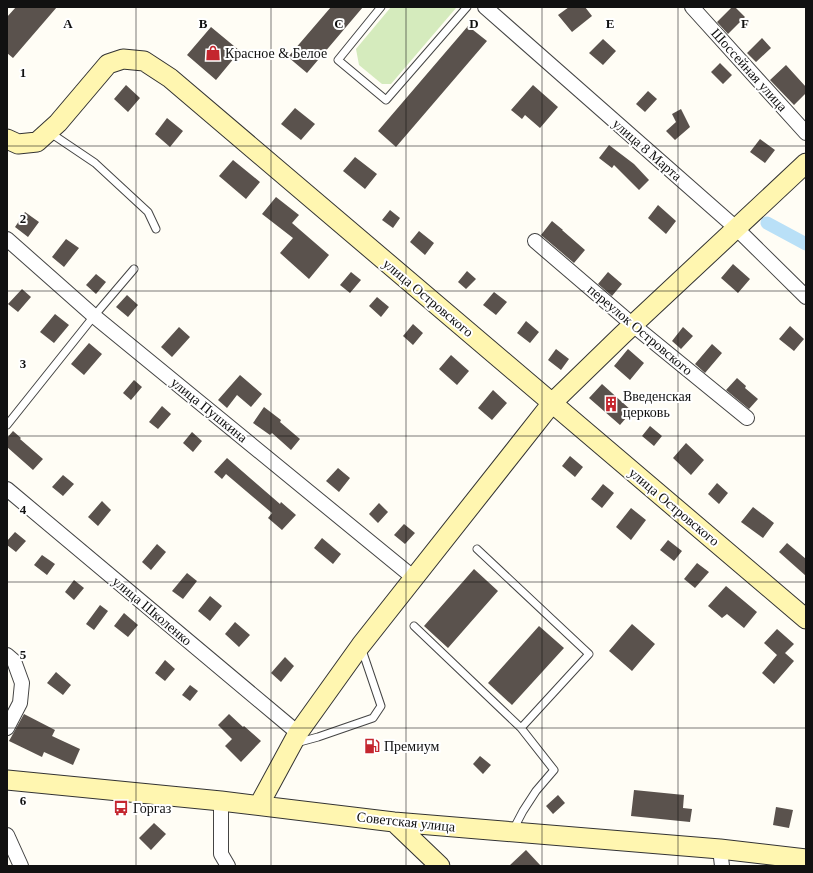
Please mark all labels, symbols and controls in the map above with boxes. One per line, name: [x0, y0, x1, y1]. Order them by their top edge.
text: A: [63, 16, 73, 31]
text: B: [199, 16, 208, 31]
text: C: [334, 16, 344, 31]
text: D: [469, 16, 479, 31]
text: E: [606, 16, 614, 31]
text: F: [741, 16, 749, 31]
street label: Шоссейная улица: [708, 26, 791, 115]
shop icon: Красное & Белое: [204, 44, 222, 62]
place label: Красное & Белое: [225, 46, 327, 61]
text: 1: [20, 65, 26, 80]
street label: улица 8 Марта: [609, 116, 685, 185]
text: 2: [20, 211, 26, 226]
street label: улица Островского: [380, 256, 476, 340]
street label: переулок Островского: [585, 282, 695, 378]
text: 3: [20, 356, 27, 371]
street label: улица Пушкина: [168, 375, 251, 446]
place label: Введенская церковь: [623, 389, 692, 420]
building icon: Введенская церковь: [602, 395, 620, 413]
street label: улица Островского: [626, 465, 722, 549]
text: 4: [20, 502, 27, 517]
street label: улица Школенко: [109, 573, 195, 649]
text: 5: [20, 647, 27, 662]
fuel station icon: Премиум: [363, 737, 381, 755]
place label: Премиум: [384, 739, 439, 754]
text: 6: [20, 793, 27, 808]
bus stop icon: Горгаз: [112, 799, 130, 817]
place label: Горгаз: [133, 801, 172, 816]
street label: Советская улица: [356, 809, 457, 835]

